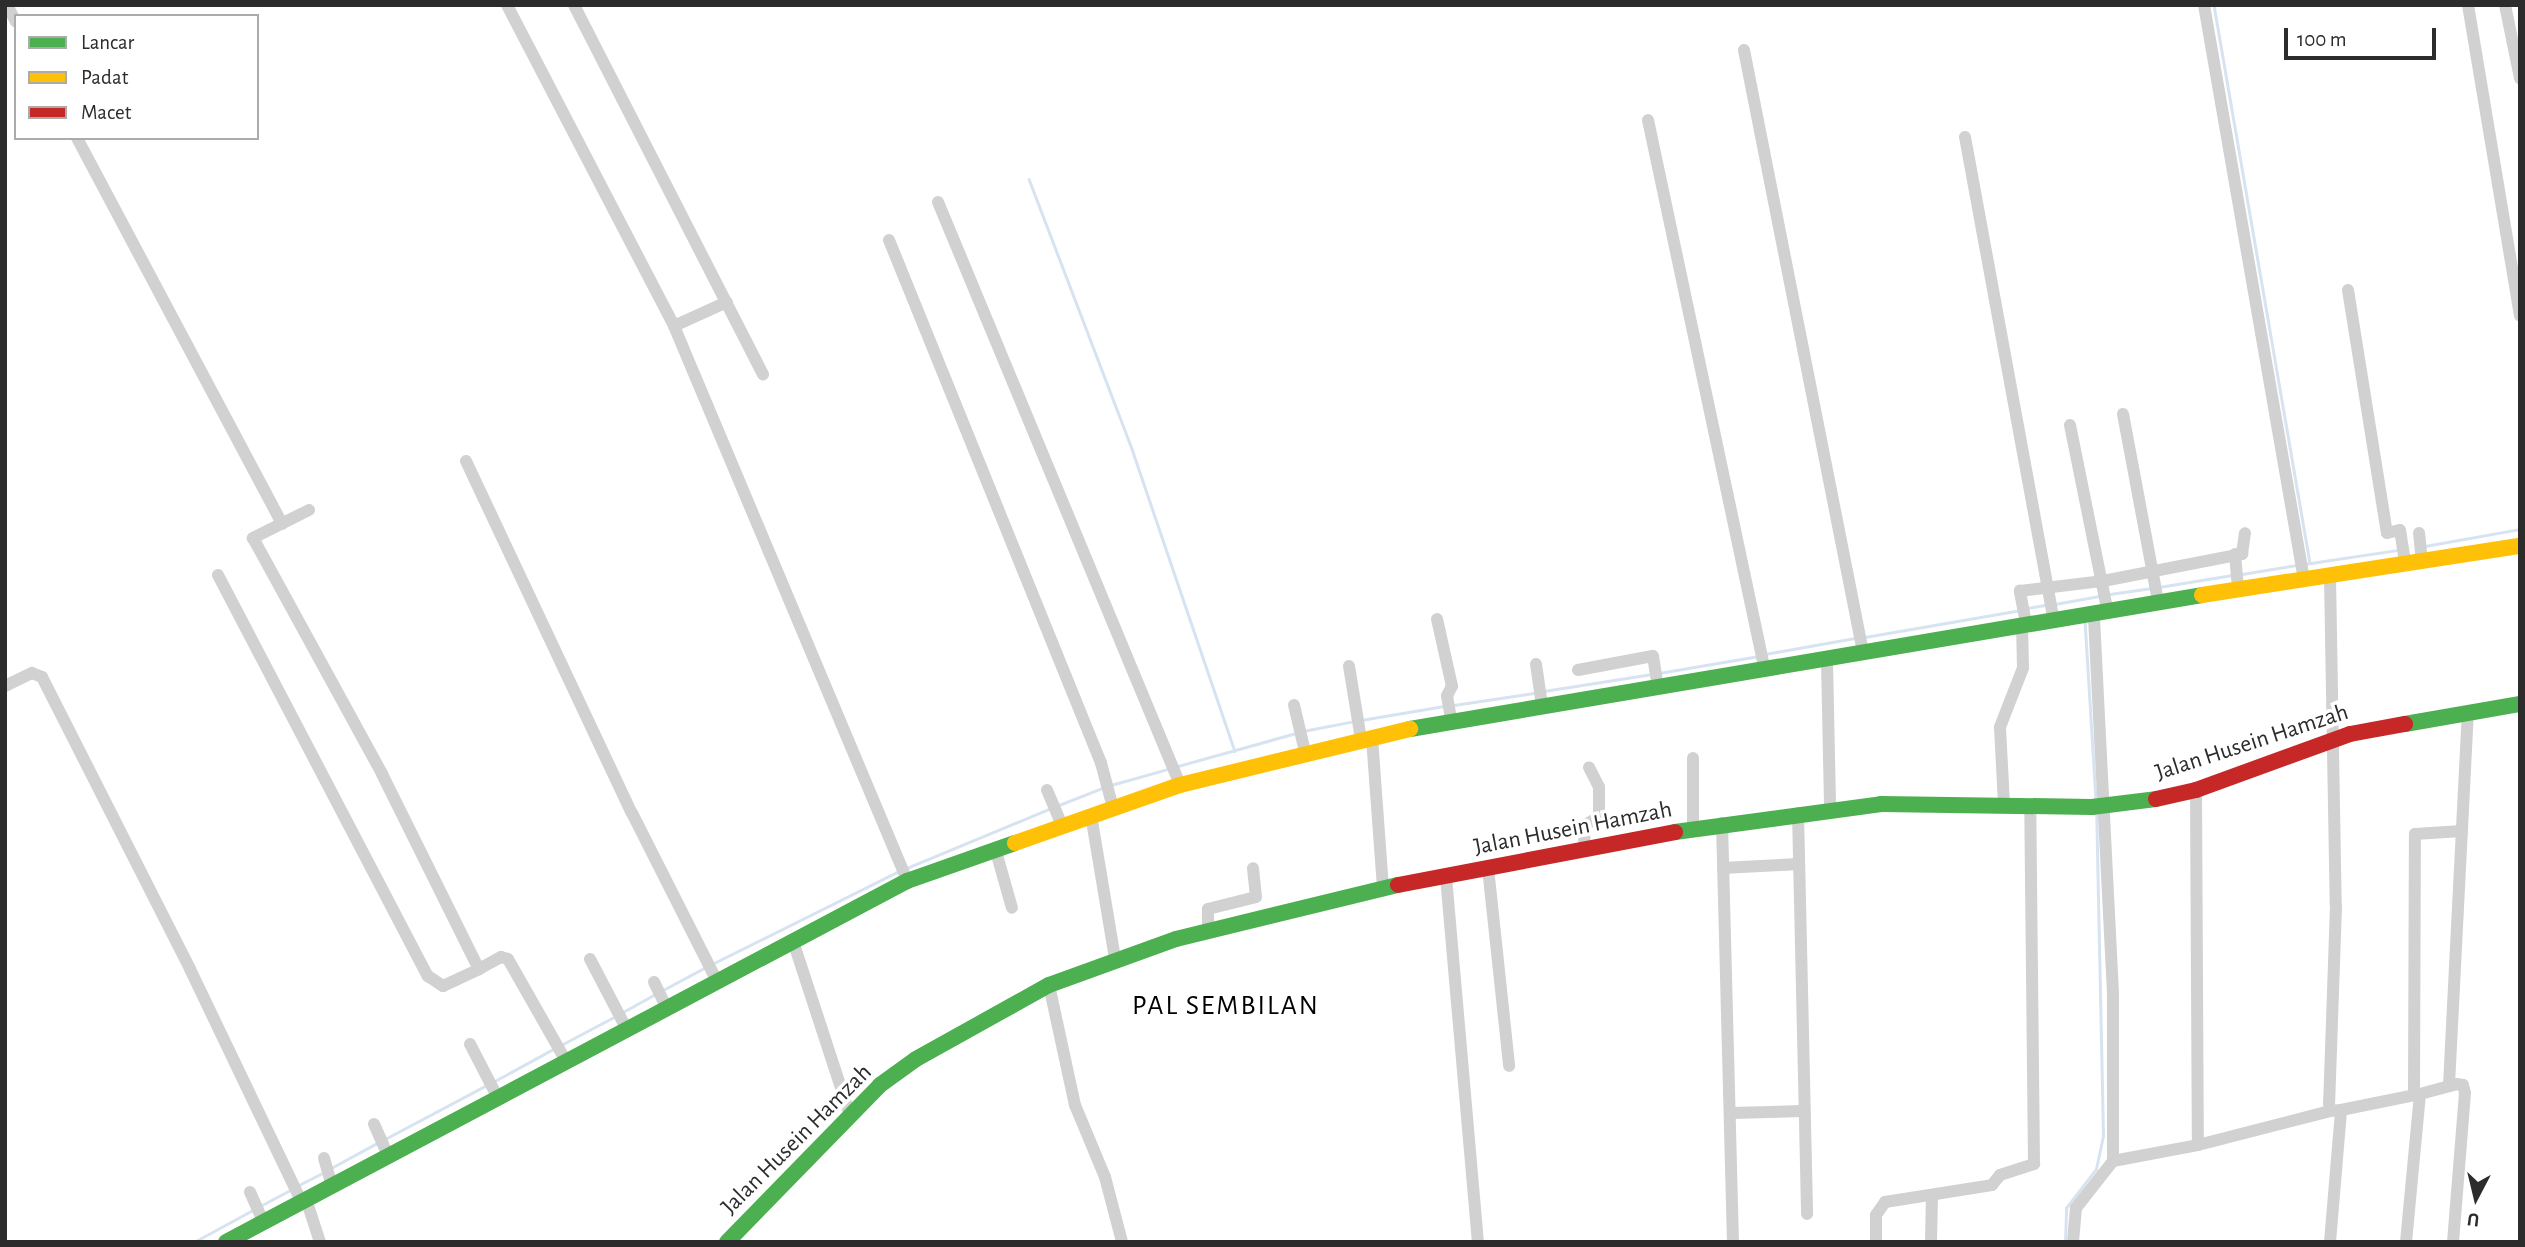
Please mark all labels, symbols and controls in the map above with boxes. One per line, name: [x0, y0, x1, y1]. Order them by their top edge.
legend: [14, 14, 259, 140]
scale bar: [2287, 14, 2439, 58]
text: 100 m: [2297, 29, 2347, 50]
text: Lancar: [81, 32, 134, 53]
text: Padat: [81, 67, 128, 88]
text: Macet: [81, 102, 132, 123]
street label: Jalan Husein Hamzah: [2152, 698, 2352, 788]
street label: Jalan Husein Hamzah: [1472, 796, 1674, 862]
district label: PAL SEMBILAN: [1134, 989, 1318, 1023]
street label: Jalan Husein Hamzah: [716, 1059, 878, 1221]
north arrow: [2441, 1163, 2511, 1233]
text: U: [2466, 1209, 2481, 1230]

